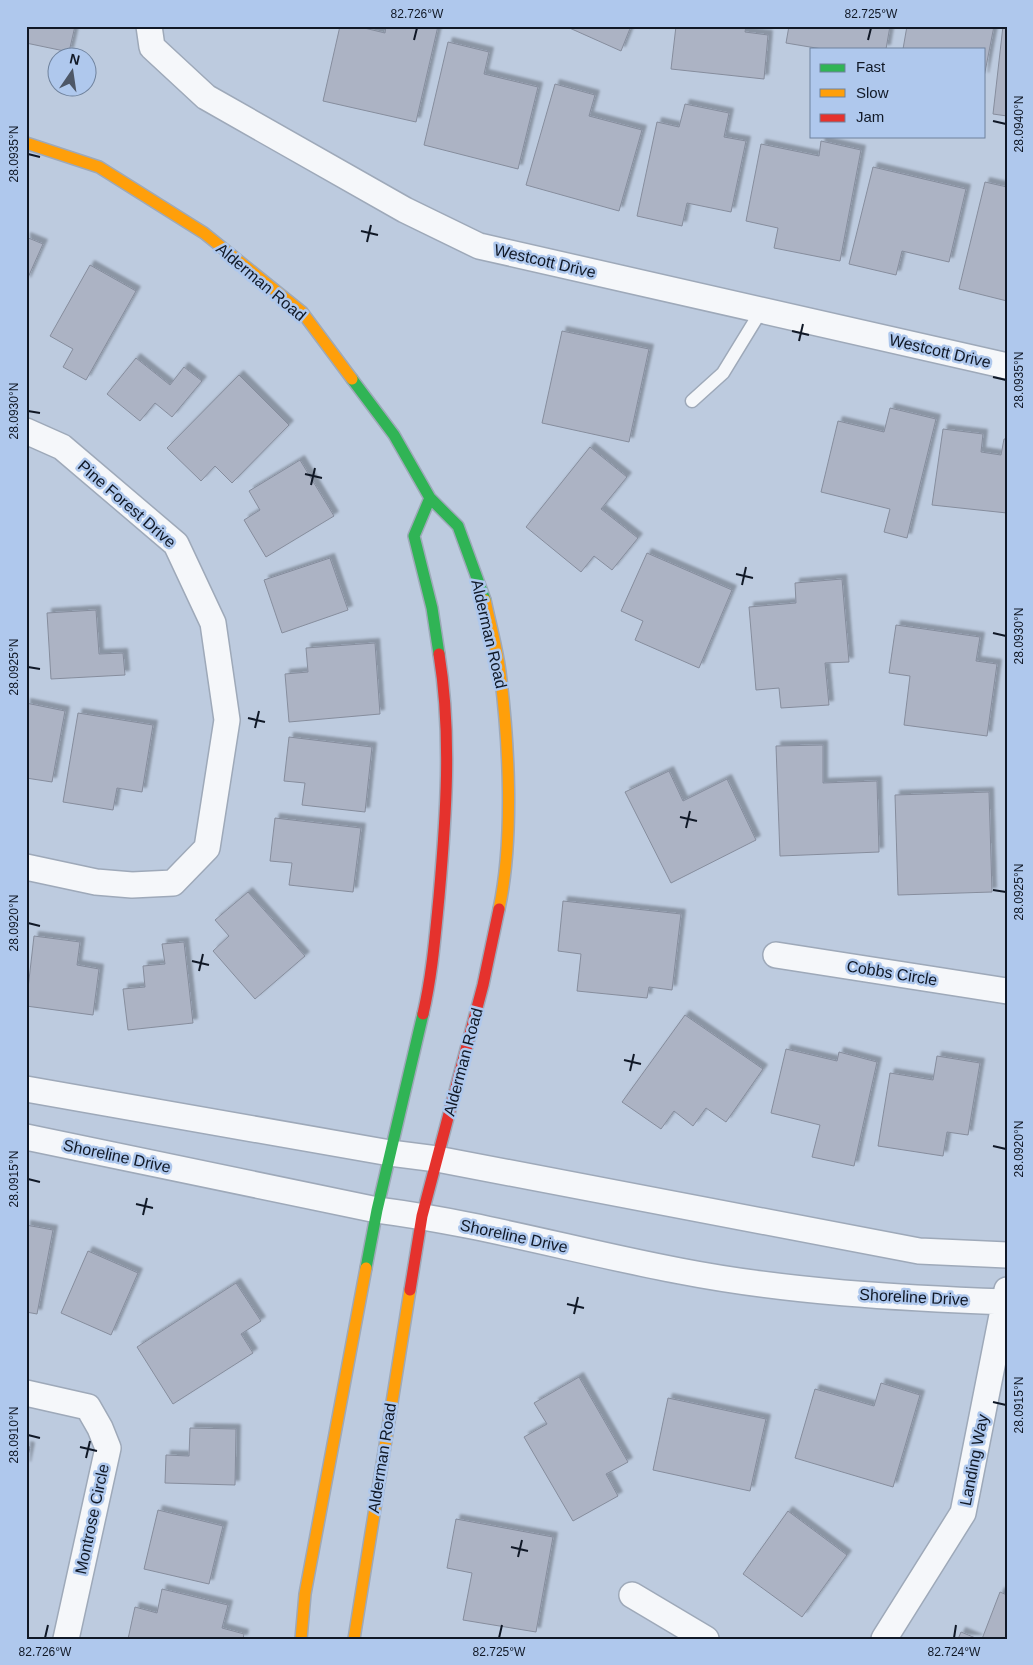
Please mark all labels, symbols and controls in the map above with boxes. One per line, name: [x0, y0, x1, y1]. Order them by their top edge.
text: 82.726°W: [391, 7, 444, 21]
text: 82.725°W: [845, 7, 898, 21]
north arrow: [48, 48, 98, 98]
legend: [810, 48, 986, 138]
text: N: [68, 50, 82, 68]
text: Fast: [856, 58, 886, 75]
text: Slow: [856, 84, 889, 101]
text: 28.0940°N: [1012, 96, 1026, 152]
text: Jam: [856, 108, 884, 125]
text: 28.0935°N: [7, 126, 21, 182]
street label: Alderman Road: [213, 240, 309, 324]
street label: Westcott Drive: [493, 241, 598, 281]
street label: Westcott Drive: [888, 331, 993, 371]
text: 28.0935°N: [1012, 352, 1026, 408]
text: 28.0930°N: [7, 383, 21, 439]
street label: Pine Forest Drive: [75, 457, 179, 551]
street label: Alderman Road: [468, 578, 510, 690]
text: 28.0930°N: [1012, 608, 1026, 664]
text: 28.0925°N: [7, 639, 21, 695]
text: 28.0925°N: [1012, 864, 1026, 920]
text: 28.0920°N: [7, 895, 21, 951]
street label: Cobbs Circle: [845, 957, 939, 989]
street label: Alderman Road: [440, 1006, 486, 1118]
text: 28.0920°N: [1012, 1121, 1026, 1177]
street label: Shoreline Drive: [62, 1136, 172, 1176]
text: 28.0915°N: [7, 1151, 21, 1207]
street label: Shoreline Drive: [459, 1216, 569, 1256]
street label: Shoreline Drive: [859, 1286, 969, 1308]
text: 28.0915°N: [1012, 1377, 1026, 1433]
street label: Alderman Road: [365, 1402, 399, 1514]
text: 28.0910°N: [7, 1407, 21, 1463]
street label: Landing Way: [957, 1413, 991, 1507]
street label: Montrose Circle: [72, 1462, 112, 1576]
text: 82.726°W: [19, 1645, 72, 1659]
text: 82.725°W: [473, 1645, 526, 1659]
text: 82.724°W: [928, 1645, 981, 1659]

